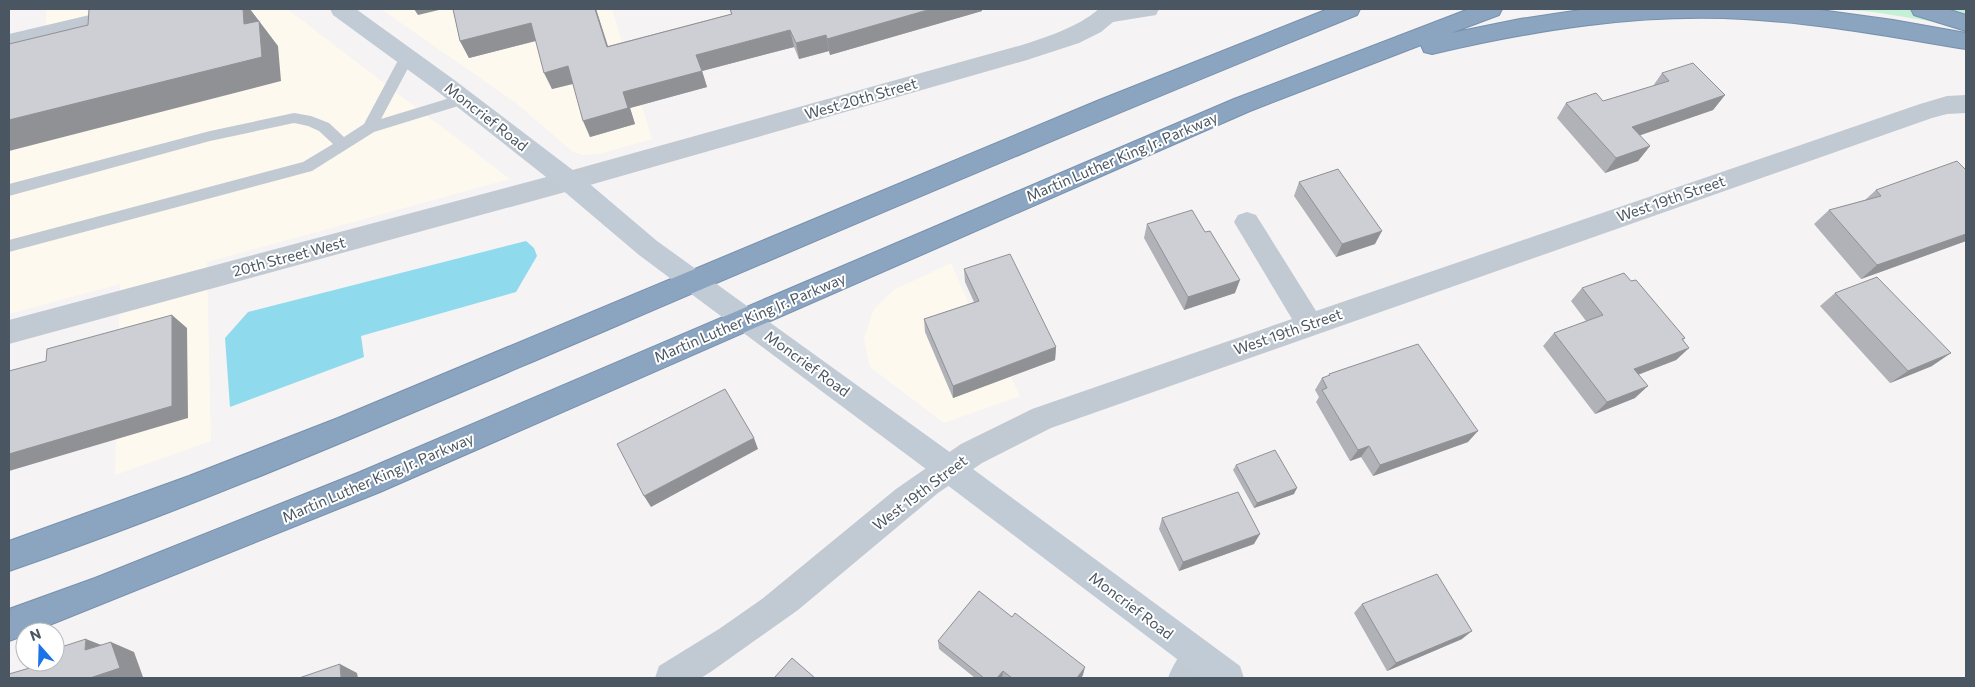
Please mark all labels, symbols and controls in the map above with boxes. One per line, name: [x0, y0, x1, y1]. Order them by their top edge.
street label: West 20th Street: [802, 73, 919, 123]
street label: Moncrief Road: [441, 78, 532, 154]
street label: Martin Luther King Jr. Parkway: [1023, 107, 1220, 205]
street label: West 19th Street: [1614, 171, 1727, 225]
street label: 20th Street West: [230, 232, 347, 280]
street label: Martin Luther King Jr. Parkway: [651, 268, 848, 366]
street label: West 19th Street: [1231, 304, 1344, 358]
street label: Moncrief Road: [762, 326, 854, 400]
street label: Martin Luther King Jr. Parkway: [279, 428, 476, 526]
street label: West 19th Street: [869, 451, 970, 534]
street label: Moncrief Road: [1086, 568, 1177, 643]
north arrow: [15, 622, 65, 672]
text: N: [28, 625, 43, 644]

